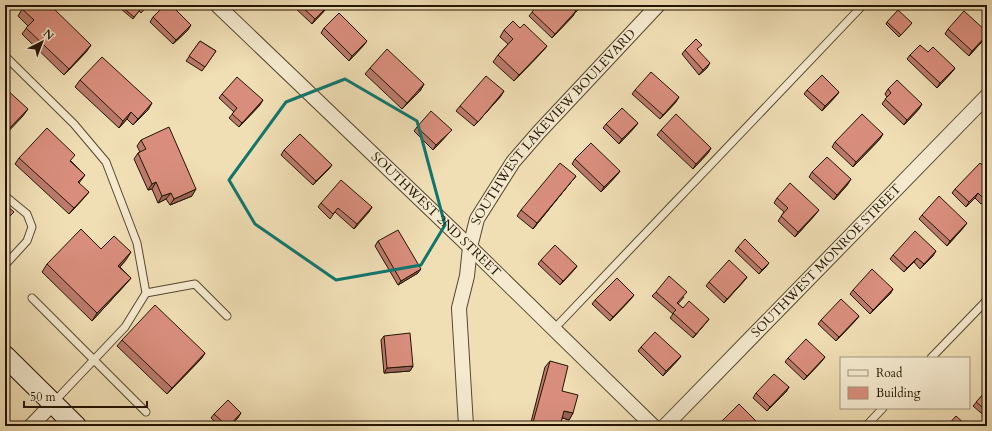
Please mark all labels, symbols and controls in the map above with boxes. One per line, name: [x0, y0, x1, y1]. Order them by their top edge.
north arrow: [22, 22, 62, 62]
street label: SOUTHWEST LAKEVIEW BOULEVARD: [467, 25, 640, 226]
text: N: [40, 26, 57, 44]
street label: SOUTHWEST 2ND STREET: [367, 148, 505, 281]
street label: SOUTHWEST MONROE STREET: [747, 180, 906, 341]
legend: [840, 357, 970, 409]
text: Road: [876, 365, 903, 381]
scale bar: [24, 383, 147, 409]
text: Building: [876, 385, 921, 401]
text: 50 m: [30, 389, 57, 405]

